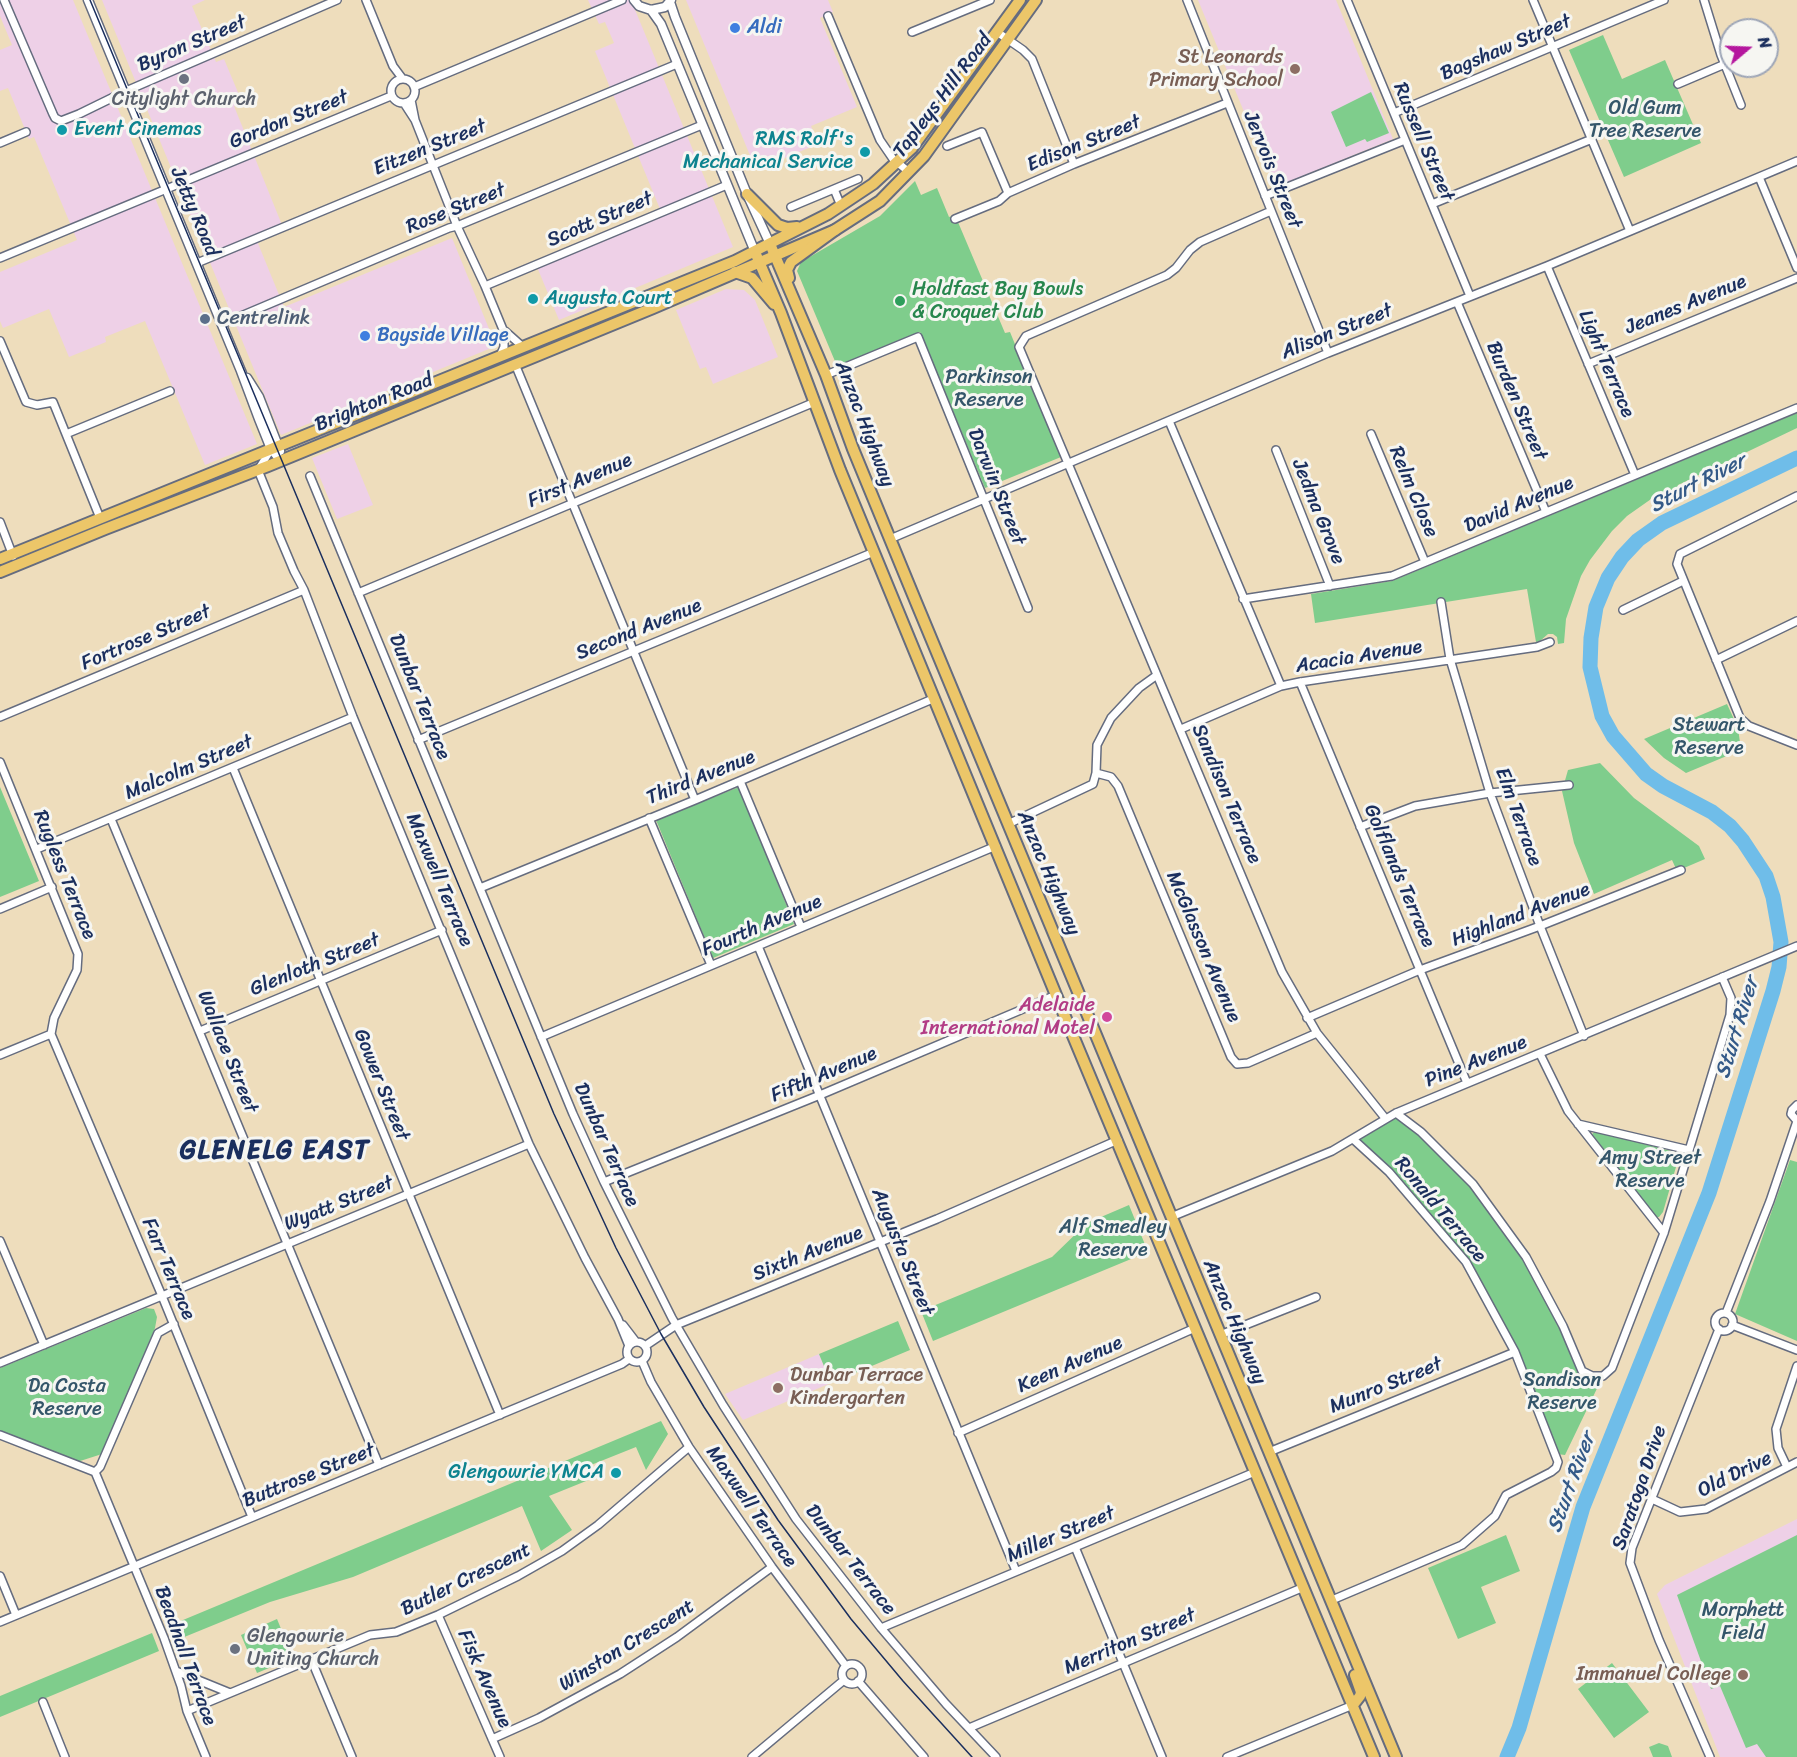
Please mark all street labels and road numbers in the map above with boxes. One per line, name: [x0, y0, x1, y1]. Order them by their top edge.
street label: Byron Street: [134, 10, 250, 78]
street label: Bagshaw Street: [1437, 10, 1575, 86]
street label: Tapleys Hill Road: [888, 29, 998, 163]
street label: Russell Street: [1387, 79, 1459, 205]
street label: Gordon Street: [226, 85, 352, 155]
street label: Jervois Street: [1238, 108, 1306, 232]
street label: Edison Street: [1024, 110, 1144, 178]
street label: Eitzen Street: [370, 115, 490, 181]
street label: Jetty Road: [164, 164, 224, 260]
street label: Rose Street: [403, 178, 509, 240]
street label: Scott Street: [544, 187, 656, 253]
street label: Jeanes Avenue: [1622, 270, 1750, 340]
street label: Alison Street: [1278, 299, 1396, 365]
street label: Light Terrace: [1573, 307, 1639, 421]
street label: Burden Street: [1480, 338, 1552, 464]
street label: Anzac Highway: [829, 358, 899, 490]
street label: Brighton Road: [312, 369, 436, 437]
street label: Darwin Street: [962, 425, 1030, 549]
street label: Relm Close: [1383, 443, 1443, 541]
street label: First Avenue: [524, 448, 636, 514]
street label: Jedma Grove: [1286, 456, 1350, 568]
street label: David Avenue: [1461, 471, 1577, 539]
street label: Second Avenue: [573, 594, 705, 666]
street label: Fortrose Street: [78, 600, 214, 676]
street label: Dunbar Terrace: [383, 631, 455, 763]
street label: Acacia Avenue: [1294, 635, 1424, 679]
street label: Sandison Terrace: [1186, 721, 1266, 867]
street label: Malcolm Street: [121, 730, 257, 806]
street label: Third Avenue: [643, 745, 759, 811]
street label: Elm Terrace: [1489, 764, 1547, 870]
street label: Golflands Terrace: [1358, 801, 1440, 951]
street label: Rugless Terrace: [27, 807, 101, 943]
street label: Anzac Highway: [1011, 807, 1085, 939]
street label: Maxwell Terrace: [400, 810, 478, 950]
street label: McGlasson Avenue: [1160, 868, 1246, 1026]
street label: Highland Avenue: [1448, 878, 1594, 952]
street label: Fourth Avenue: [698, 890, 826, 962]
street label: Glenloth Street: [247, 928, 383, 1002]
street label: Wallace Street: [192, 987, 262, 1117]
street label: Gower Street: [348, 1026, 414, 1144]
street label: Pine Avenue: [1422, 1031, 1530, 1093]
street label: Fifth Avenue: [767, 1042, 881, 1108]
street label: Dunbar Terrace: [568, 1079, 644, 1211]
street label: Ronald Terrace: [1389, 1152, 1491, 1268]
street label: Wyatt Street: [281, 1171, 397, 1237]
street label: Augusta Street: [866, 1185, 938, 1319]
street label: Farr Terrace: [136, 1215, 200, 1323]
street label: Sixth Avenue: [749, 1221, 867, 1287]
street label: Anzac Highway: [1197, 1256, 1271, 1388]
street label: Keen Avenue: [1014, 1331, 1126, 1399]
street label: Munro Street: [1326, 1352, 1446, 1420]
street label: Saratoga Drive: [1607, 1423, 1673, 1553]
street label: Buttrose Street: [239, 1439, 379, 1513]
street label: Maxwell Terrace: [700, 1442, 802, 1572]
street label: Old Drive: [1694, 1447, 1776, 1503]
street label: Dunbar Terrace: [800, 1500, 900, 1620]
street label: Miller Street: [1003, 1501, 1119, 1569]
street label: Butler Crescent: [397, 1538, 535, 1622]
street label: Beadnall Terrace: [149, 1583, 221, 1729]
street label: Winston Crescent: [555, 1595, 699, 1697]
street label: Merriton Street: [1061, 1603, 1199, 1681]
street label: Fisk Avenue: [452, 1626, 516, 1732]

